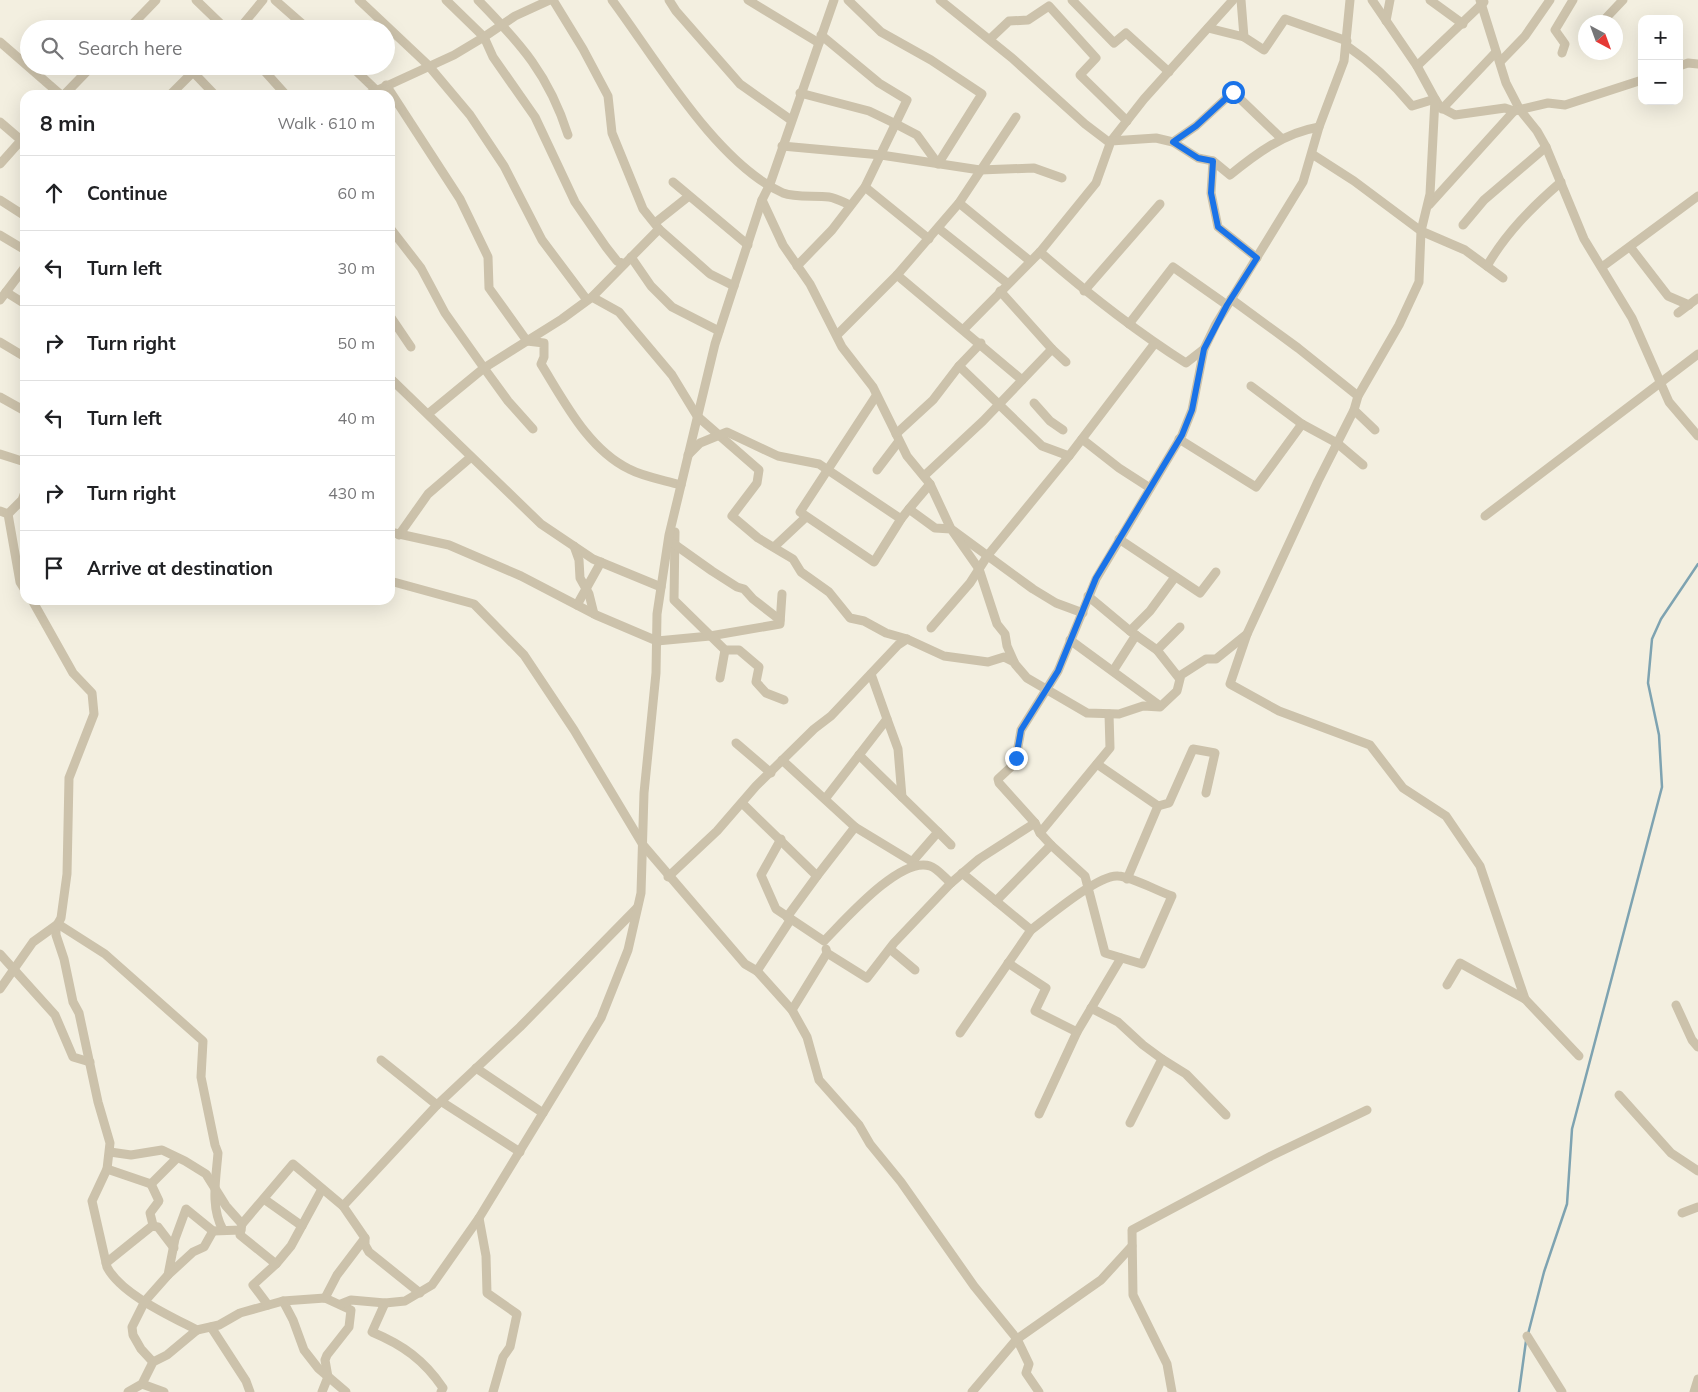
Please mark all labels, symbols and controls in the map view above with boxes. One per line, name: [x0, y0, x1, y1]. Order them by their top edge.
north arrow: [1578, 15, 1623, 60]
map controls: [1638, 15, 1683, 105]
button: +: [1638, 15, 1683, 60]
search box: [20, 20, 395, 75]
icon: search: [38, 34, 66, 62]
text: Search here: [78, 36, 182, 60]
button: −: [1638, 60, 1683, 105]
route start: [1222, 81, 1245, 104]
text: 8 min: [40, 110, 95, 136]
text: Walk · 610 m: [277, 113, 375, 133]
icon: ahead: [40, 179, 68, 207]
text: Continue: [87, 181, 167, 205]
text: 60 m: [338, 183, 375, 203]
icon: left: [40, 254, 68, 282]
text: Turn left: [87, 256, 162, 280]
text: 30 m: [338, 258, 375, 278]
icon: right: [40, 329, 68, 357]
text: Turn right: [87, 331, 176, 355]
text: 50 m: [338, 333, 375, 353]
icon: left: [40, 404, 68, 432]
text: Turn left: [87, 406, 162, 430]
text: 40 m: [338, 408, 375, 428]
icon: right: [40, 479, 68, 507]
text: Turn right: [87, 481, 176, 505]
text: 430 m: [328, 483, 375, 503]
icon: arrive: [40, 554, 68, 582]
text: Arrive at destination: [87, 556, 273, 580]
route end: [1005, 747, 1028, 770]

